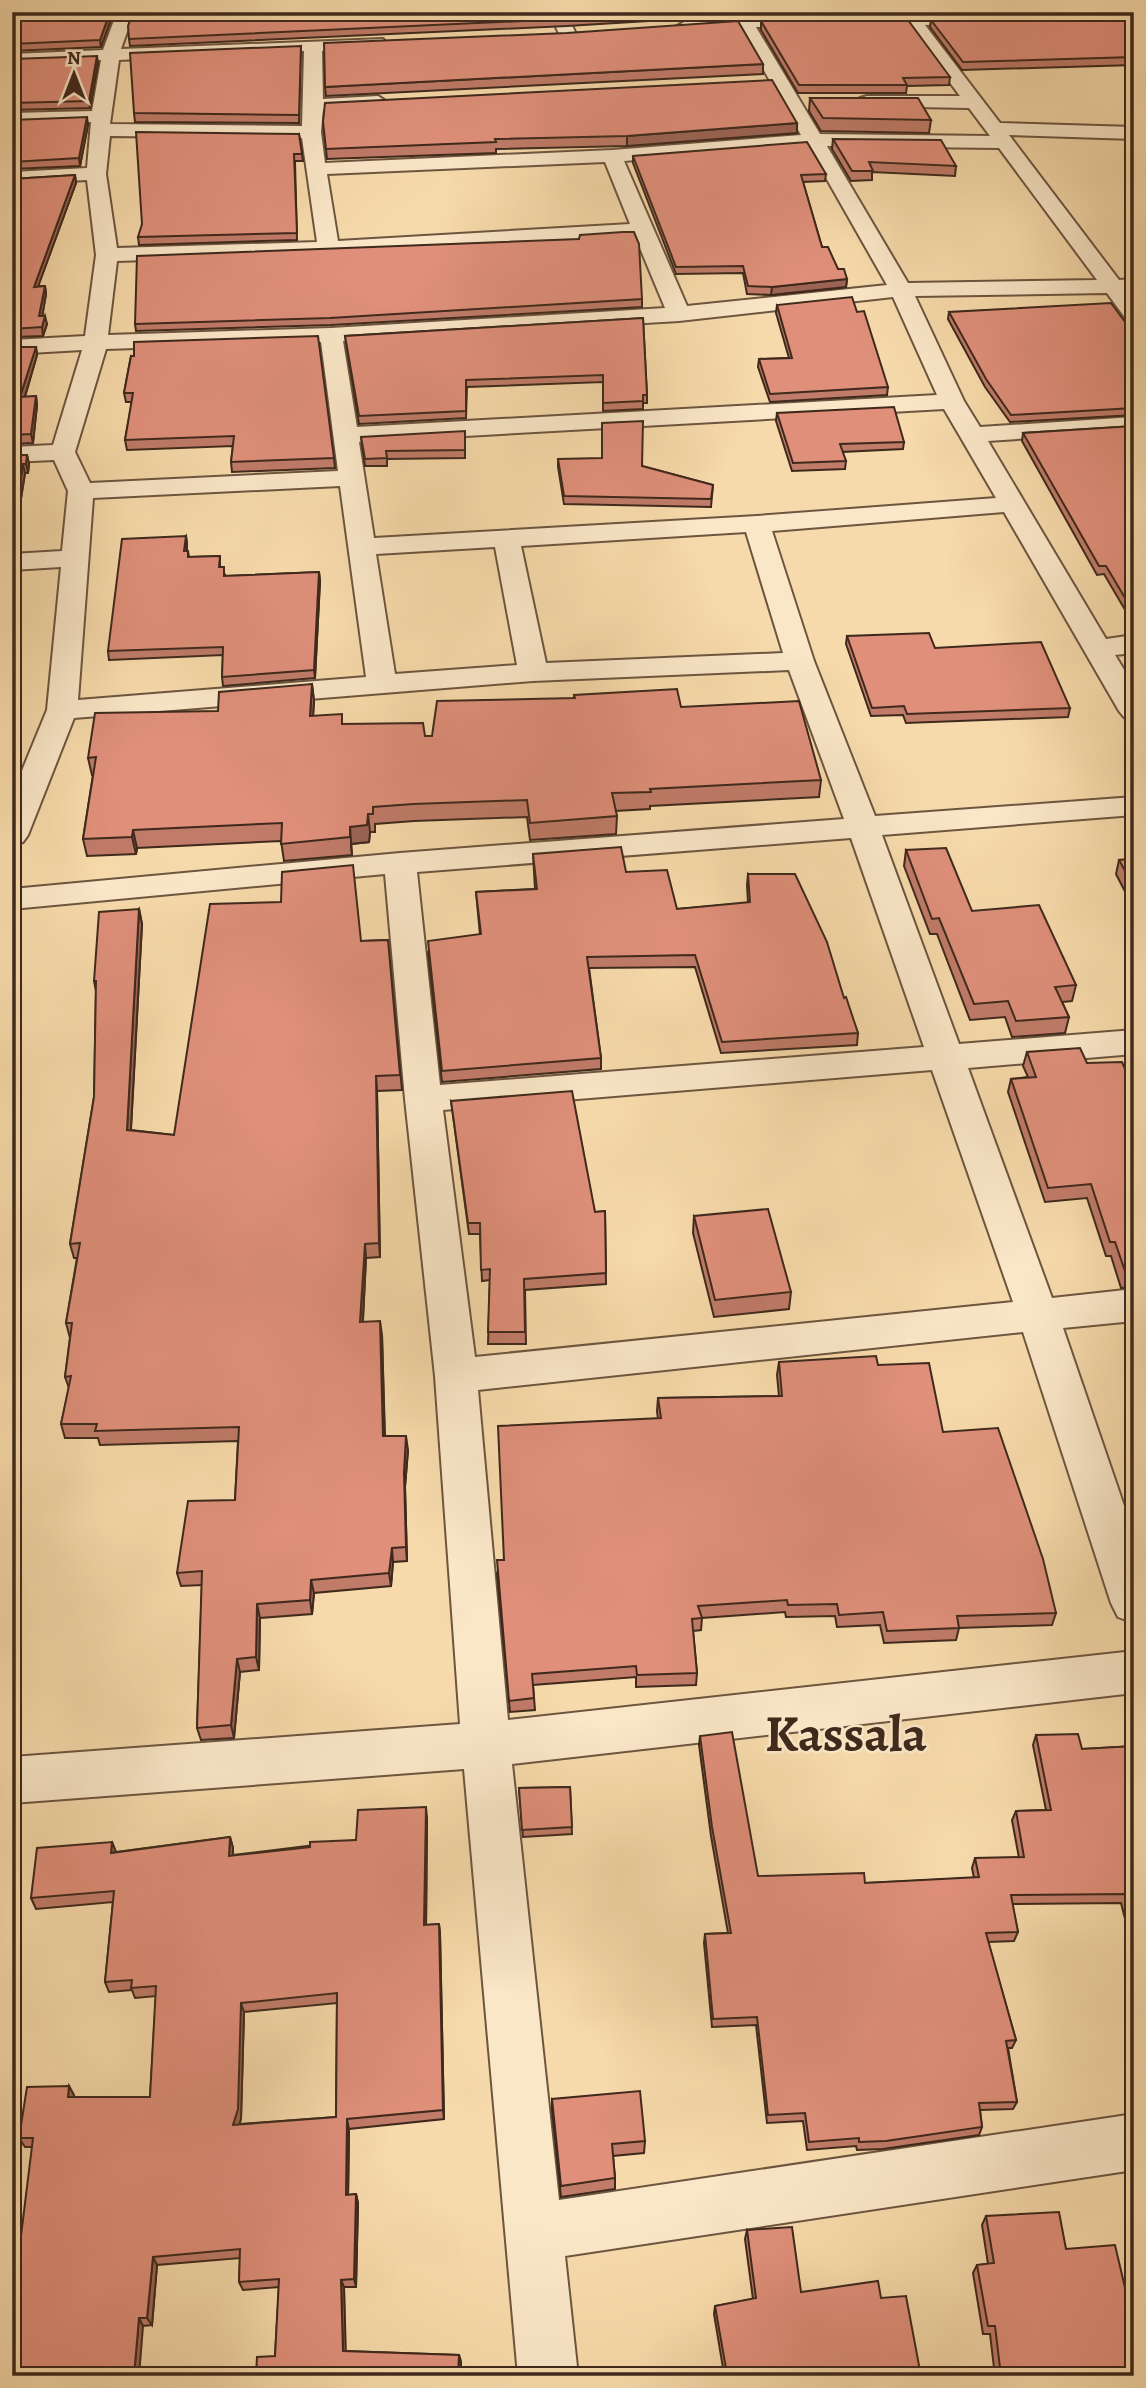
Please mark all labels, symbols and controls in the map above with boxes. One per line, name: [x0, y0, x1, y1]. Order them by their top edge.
north arrow: [38, 38, 108, 108]
text: N: [67, 45, 81, 71]
district label: Kassala: [765, 1699, 927, 1769]

